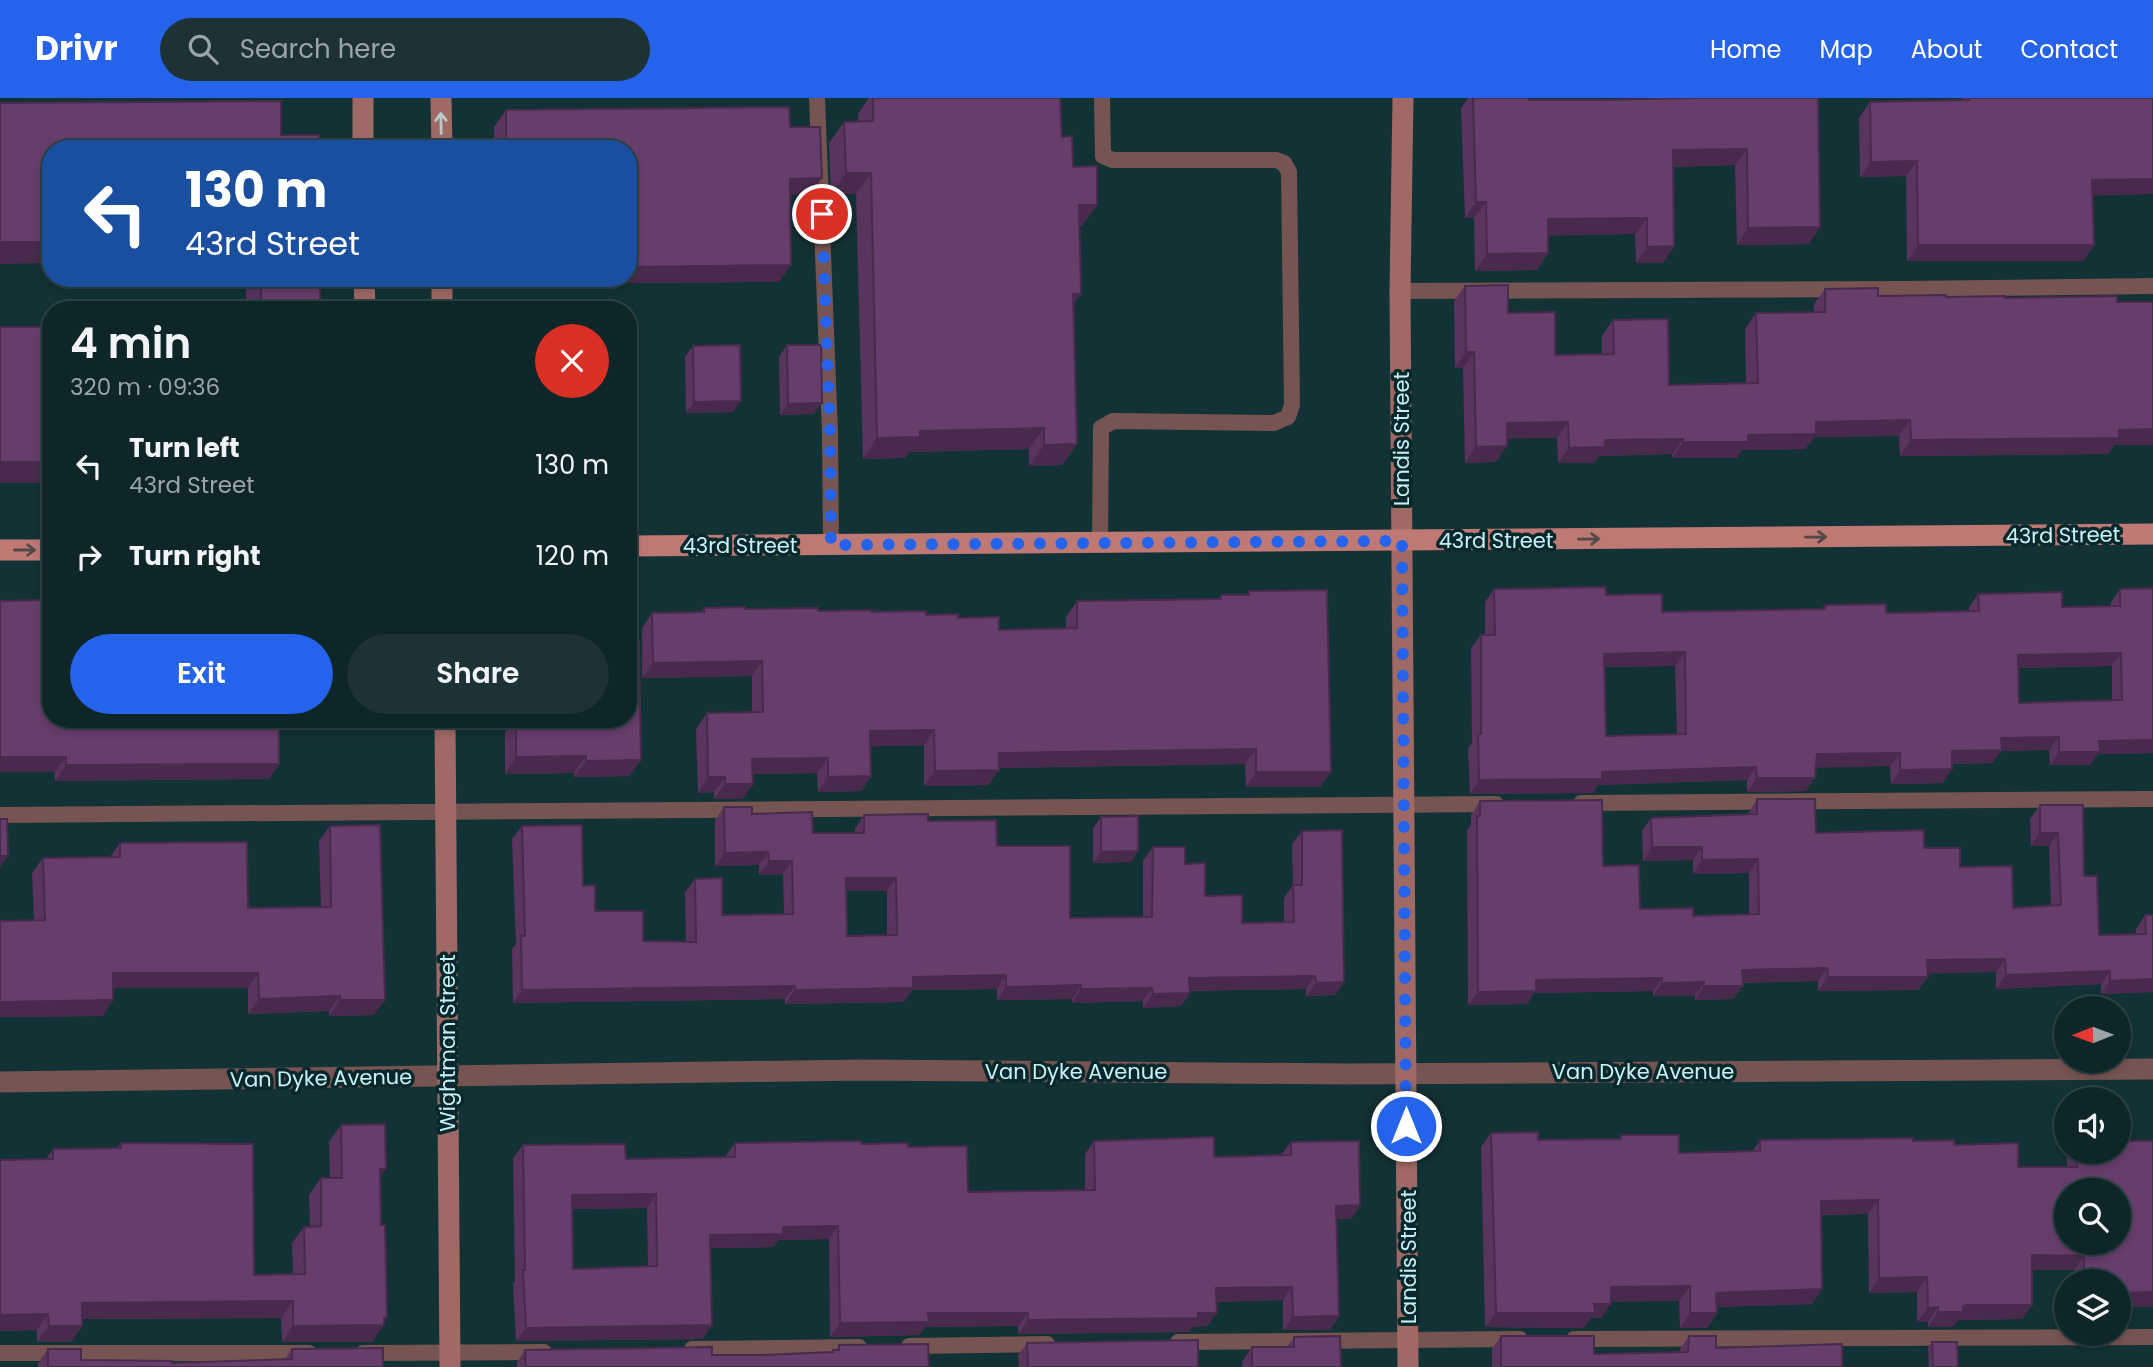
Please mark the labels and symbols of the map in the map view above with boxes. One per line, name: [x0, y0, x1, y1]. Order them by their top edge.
one-way arrow: [435, 112, 448, 135]
pin: [792, 184, 852, 244]
street label: Landis Street: [1387, 372, 1416, 506]
street label: 43rd Street: [2005, 520, 2121, 550]
street label: 43rd Street: [1439, 526, 1553, 555]
one-way arrow: [1804, 530, 1827, 544]
street label: 43rd Street: [683, 531, 797, 560]
one-way arrow: [1577, 532, 1600, 546]
one-way arrow: [14, 543, 37, 557]
street label: Wightman Street: [433, 954, 462, 1132]
north arrow: [2054, 996, 2132, 1073]
street label: Van Dyke Avenue: [985, 1057, 1167, 1086]
street label: Van Dyke Avenue: [1552, 1057, 1734, 1086]
street label: Van Dyke Avenue: [230, 1062, 412, 1094]
position arrow: [1369, 1089, 1443, 1163]
street label: Landis Street: [1394, 1190, 1423, 1324]

